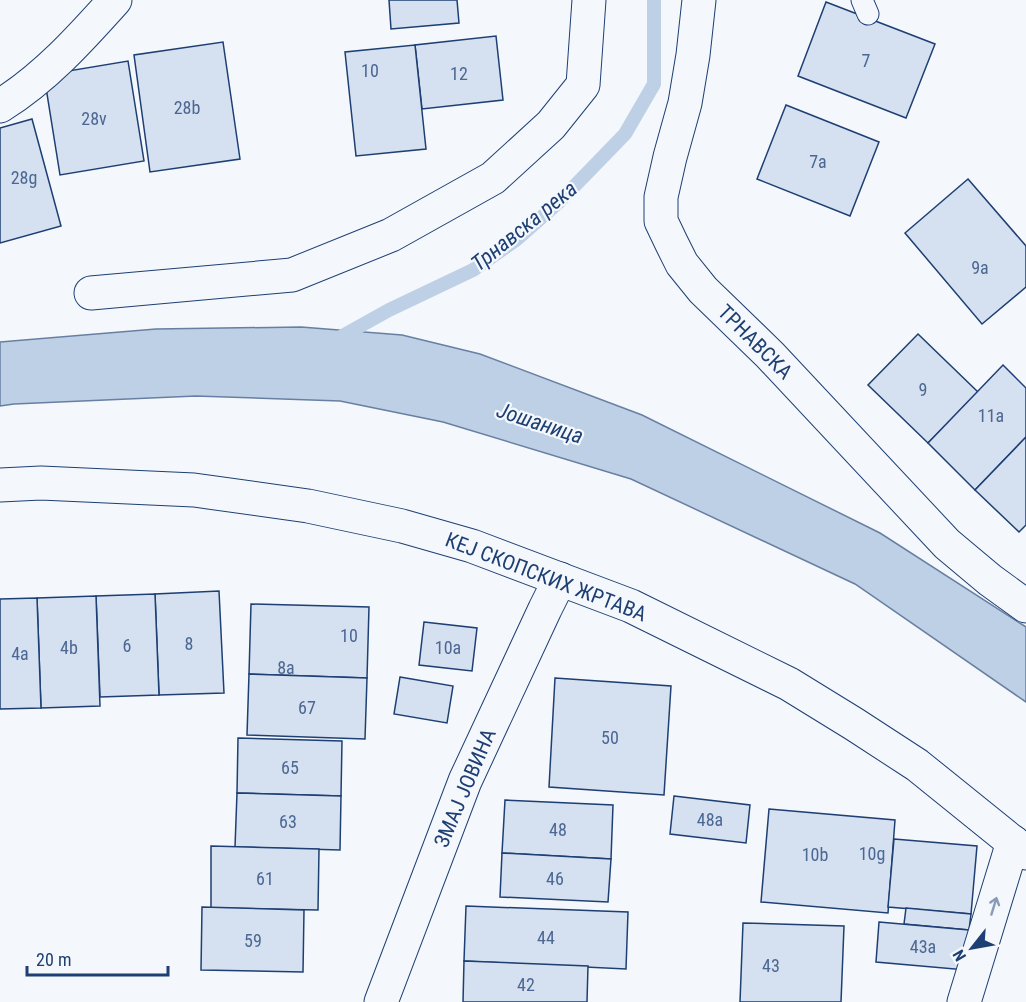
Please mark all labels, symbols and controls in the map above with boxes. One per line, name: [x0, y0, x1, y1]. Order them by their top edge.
house number: 7: [862, 50, 871, 71]
house number: 10: [361, 60, 379, 81]
house number: 12: [450, 63, 468, 84]
house number: 28b: [174, 97, 200, 118]
house number: 28v: [81, 108, 107, 129]
house number: 7a: [809, 151, 827, 172]
house number: 28g: [11, 167, 37, 188]
water label: Трнавска река: [466, 176, 582, 276]
house number: 9a: [971, 257, 989, 278]
street label: ТРНАВСКА: [713, 300, 797, 384]
house number: 9: [919, 379, 927, 400]
water label: Јошаница: [494, 397, 586, 449]
house number: 11a: [978, 405, 1004, 426]
street label: КЕЈ СКОПСКИХ ЖРТАВА: [442, 528, 650, 626]
house number: 10: [340, 625, 358, 646]
house number: 8: [185, 633, 193, 654]
house number: 6: [123, 635, 131, 656]
house number: 4b: [60, 637, 78, 658]
house number: 10a: [435, 637, 461, 658]
house number: 4a: [11, 643, 29, 664]
house number: 8a: [277, 657, 295, 678]
house number: 67: [298, 697, 316, 718]
street label: ЗМАЈ ЈОВИНА: [429, 725, 501, 851]
house number: 50: [601, 727, 619, 748]
house number: 65: [281, 757, 299, 778]
house number: 48a: [697, 809, 723, 830]
house number: 63: [279, 811, 297, 832]
house number: 48: [549, 819, 567, 840]
house number: 10g: [859, 843, 885, 864]
house number: 10b: [802, 844, 828, 865]
house number: 61: [256, 868, 274, 889]
house number: 46: [546, 868, 564, 889]
one-way arrow: [989, 897, 1000, 916]
north arrow: [942, 918, 1002, 978]
house number: 44: [537, 927, 555, 948]
house number: 59: [244, 930, 262, 951]
house number: 43a: [910, 936, 936, 957]
scale bar: [27, 939, 168, 977]
text: N: [949, 946, 970, 965]
text: 20 m: [36, 949, 71, 970]
house number: 43: [762, 955, 780, 976]
house number: 42: [517, 974, 535, 995]

